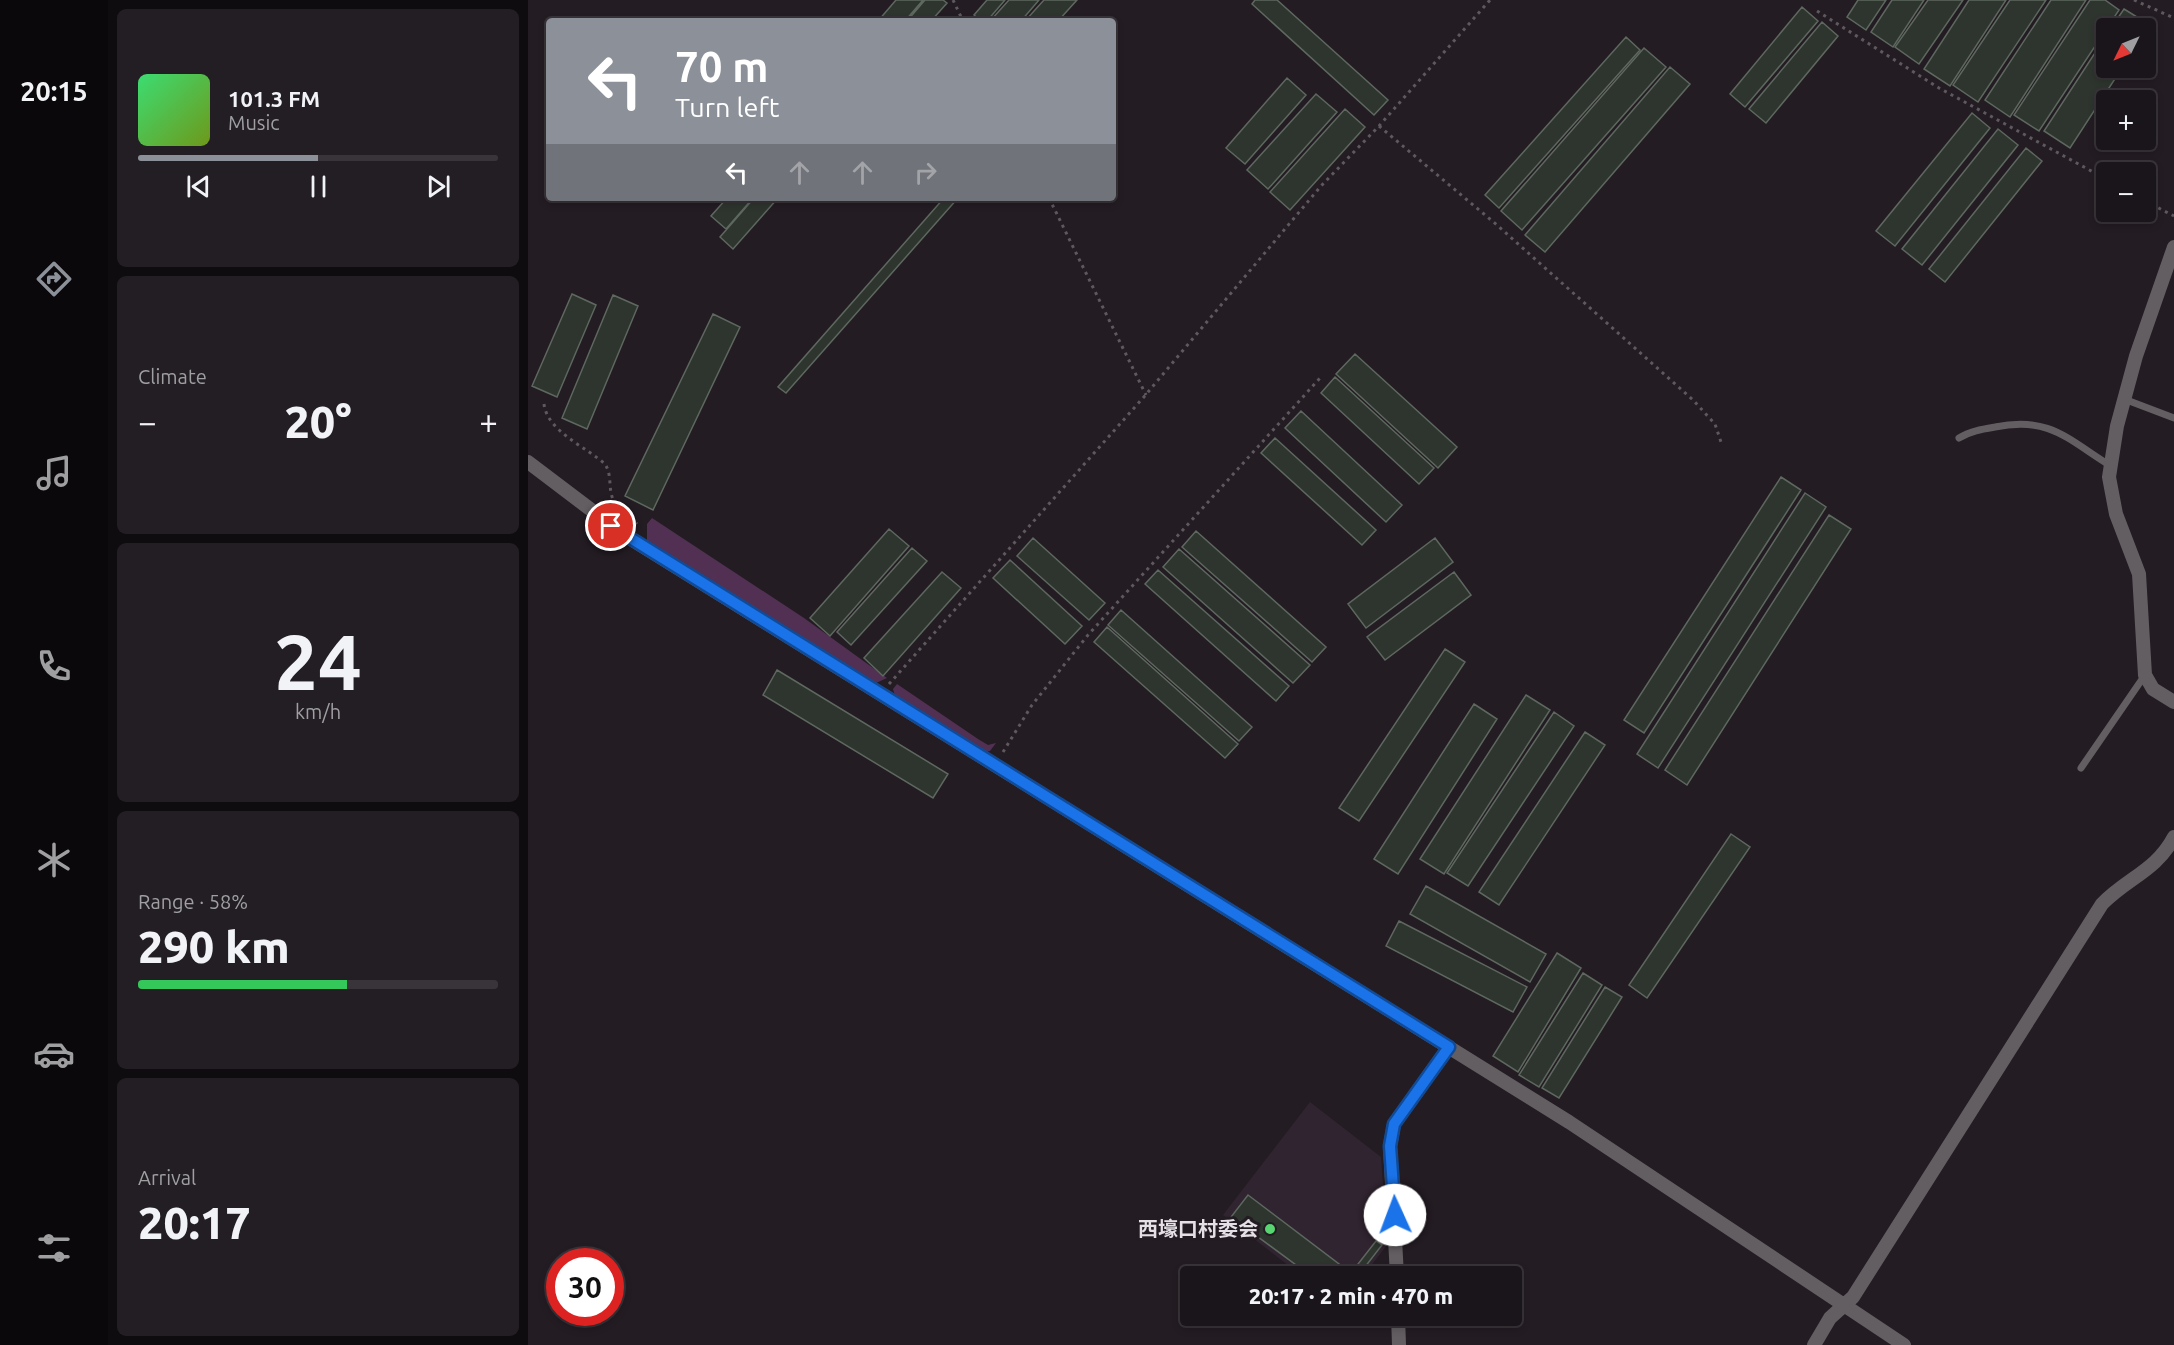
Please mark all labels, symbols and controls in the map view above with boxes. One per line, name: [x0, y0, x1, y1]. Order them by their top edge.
north arrow: [2096, 18, 2156, 78]
map controls: [2096, 18, 2156, 222]
icon: left: [576, 42, 654, 120]
text: 70 m: [675, 43, 769, 90]
text: 20:15: [20, 76, 88, 106]
text: 101.3 FM: [228, 86, 320, 111]
button: +: [2096, 90, 2156, 150]
text: Turn left: [675, 92, 779, 122]
text: Music: [228, 111, 280, 134]
icon: left: [720, 156, 753, 189]
icon: ahead: [783, 156, 816, 189]
icon: ahead: [846, 156, 879, 189]
icon: right: [909, 156, 942, 189]
button: −: [2096, 162, 2156, 222]
icon: previous: [182, 170, 215, 203]
icon: pause: [302, 170, 335, 203]
icon: next: [422, 170, 455, 203]
icon: directions: [33, 258, 75, 300]
text: Climate: [138, 365, 207, 388]
text: 20°: [284, 396, 352, 447]
text: −: [138, 403, 157, 440]
text: +: [479, 403, 498, 440]
icon: music: [33, 452, 75, 494]
pin: [585, 500, 636, 551]
icon: arrive: [594, 509, 627, 542]
text: 24: [274, 617, 362, 705]
icon: phone: [33, 645, 75, 687]
text: km/h: [295, 700, 341, 723]
icon: climate: [33, 839, 75, 881]
text: Range · 58%: [138, 890, 248, 913]
text: 290 km: [138, 921, 290, 972]
icon: car: [33, 1033, 75, 1075]
text: Arrival: [138, 1166, 196, 1189]
position arrow: [1363, 1183, 1427, 1247]
text: 20:17: [138, 1197, 251, 1248]
place label: 西壕口村委会: [1138, 1217, 1258, 1240]
marker: 西壕口村委会: [1263, 1222, 1277, 1236]
icon: filters: [33, 1227, 75, 1269]
speed limit sign: 30: [546, 1248, 624, 1326]
text: 20:17 · 2 min · 470 m: [1249, 1283, 1453, 1308]

